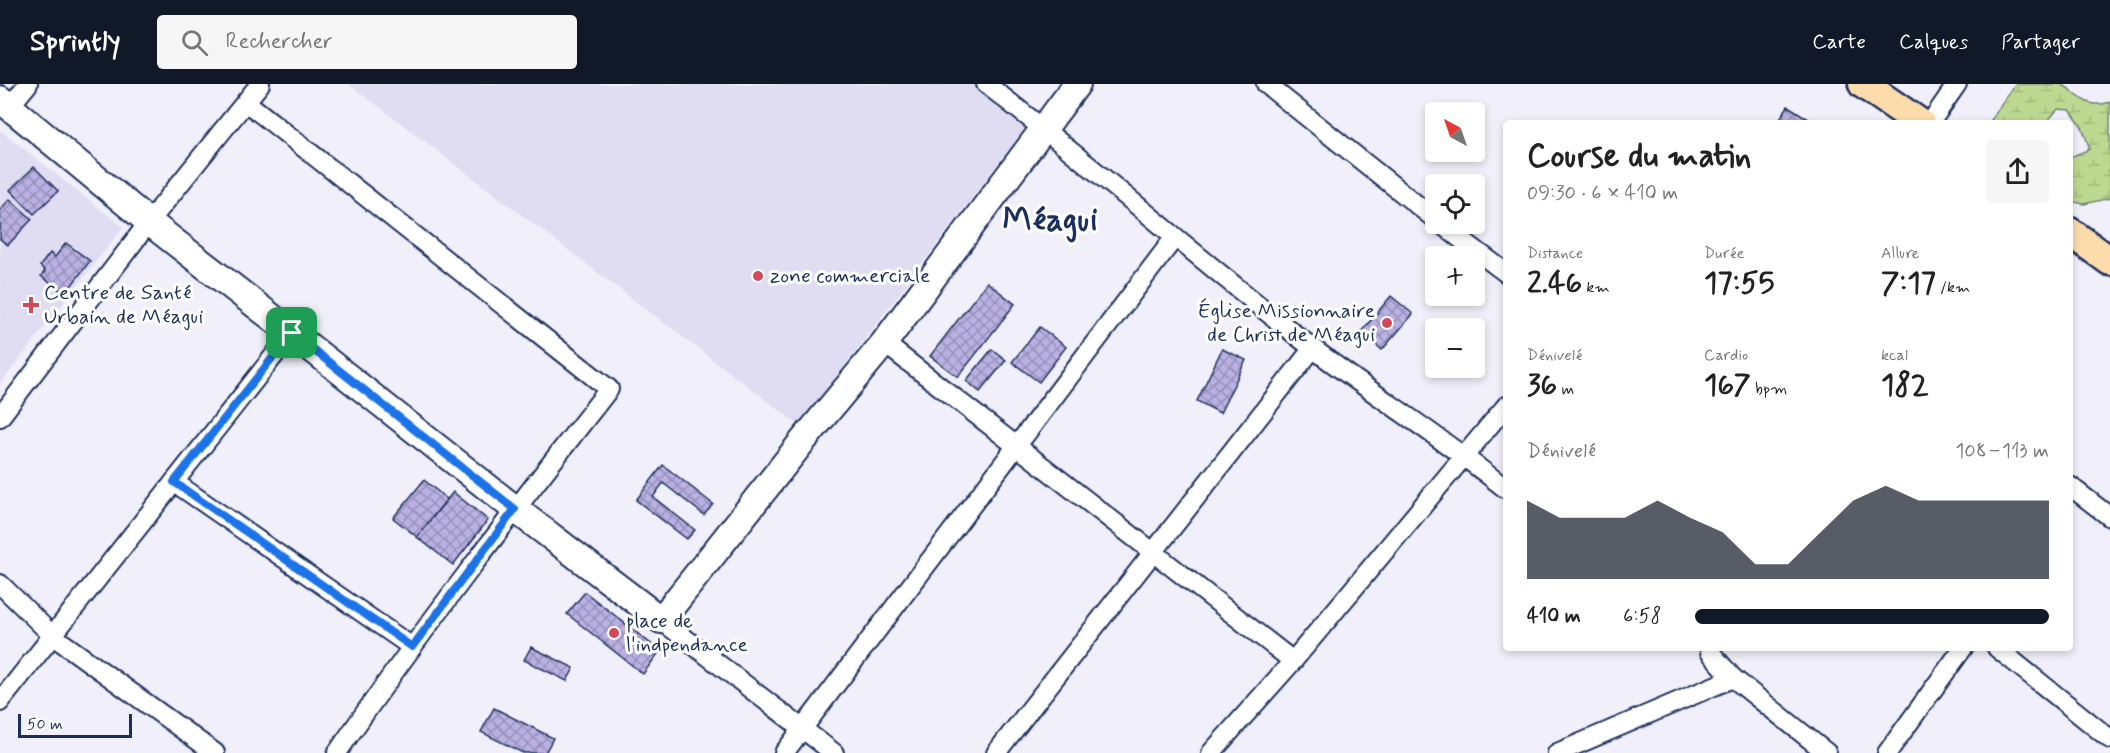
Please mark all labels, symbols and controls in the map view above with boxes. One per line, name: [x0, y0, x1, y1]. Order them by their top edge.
search box: [157, 15, 577, 69]
text: Sprintly: [30, 24, 121, 61]
icon: search: [178, 26, 211, 59]
text: Rechercher: [226, 28, 333, 56]
text: Carte: [1812, 28, 1866, 56]
text: Calques: [1899, 28, 1968, 56]
text: Partager: [2001, 28, 2080, 56]
north arrow: [1425, 102, 1485, 162]
map controls: [1425, 102, 1485, 378]
text: Course du matin: [1527, 135, 1751, 179]
button: share: [1986, 140, 2049, 203]
button: locate: [1425, 174, 1485, 234]
text: 09:30 · 6 × 410 m: [1527, 180, 1678, 207]
district label: Méagui: [1003, 199, 1097, 243]
text: Distance: [1527, 243, 1583, 264]
text: Durée: [1704, 243, 1744, 264]
text: Allure: [1881, 243, 1919, 264]
button: +: [1425, 246, 1485, 306]
place label: zone commerciale: [770, 262, 930, 290]
text: 2.46: [1527, 264, 1582, 303]
text: 17:55: [1704, 264, 1775, 303]
text: 7:17: [1881, 264, 1936, 303]
marker: zone commerciale: [751, 269, 765, 283]
text: km: [1582, 277, 1610, 298]
text: /km: [1936, 277, 1970, 298]
place label: Centre de Santé Urbain de Méagui: [44, 279, 204, 331]
marker: Centre de Santé Urbain de Méagui: [22, 296, 40, 314]
place label: Église Missionnaire de Christ de Méagui: [1198, 297, 1375, 349]
pin: [266, 307, 317, 358]
icon: arrive: [275, 316, 308, 349]
marker: Église Missionnaire de Christ de Méagui: [1380, 316, 1394, 330]
button: −: [1425, 318, 1485, 378]
text: Dénivelé: [1527, 345, 1582, 366]
text: Cardio: [1704, 345, 1748, 366]
text: kcal: [1881, 345, 1908, 366]
text: 36: [1527, 366, 1557, 405]
text: 167: [1704, 366, 1751, 405]
text: 182: [1881, 366, 1929, 405]
text: m: [1557, 379, 1574, 400]
text: bpm: [1751, 379, 1787, 400]
text: Dénivelé: [1527, 438, 1596, 465]
text: 108–113 m: [1955, 438, 2049, 465]
text: 410 m: [1527, 603, 1581, 630]
text: 6:58: [1623, 603, 1662, 630]
place label: place de l'indpendance: [626, 607, 748, 659]
marker: place de l'indpendance: [607, 626, 621, 640]
scale bar: [18, 711, 132, 738]
text: 50 m: [27, 714, 63, 735]

